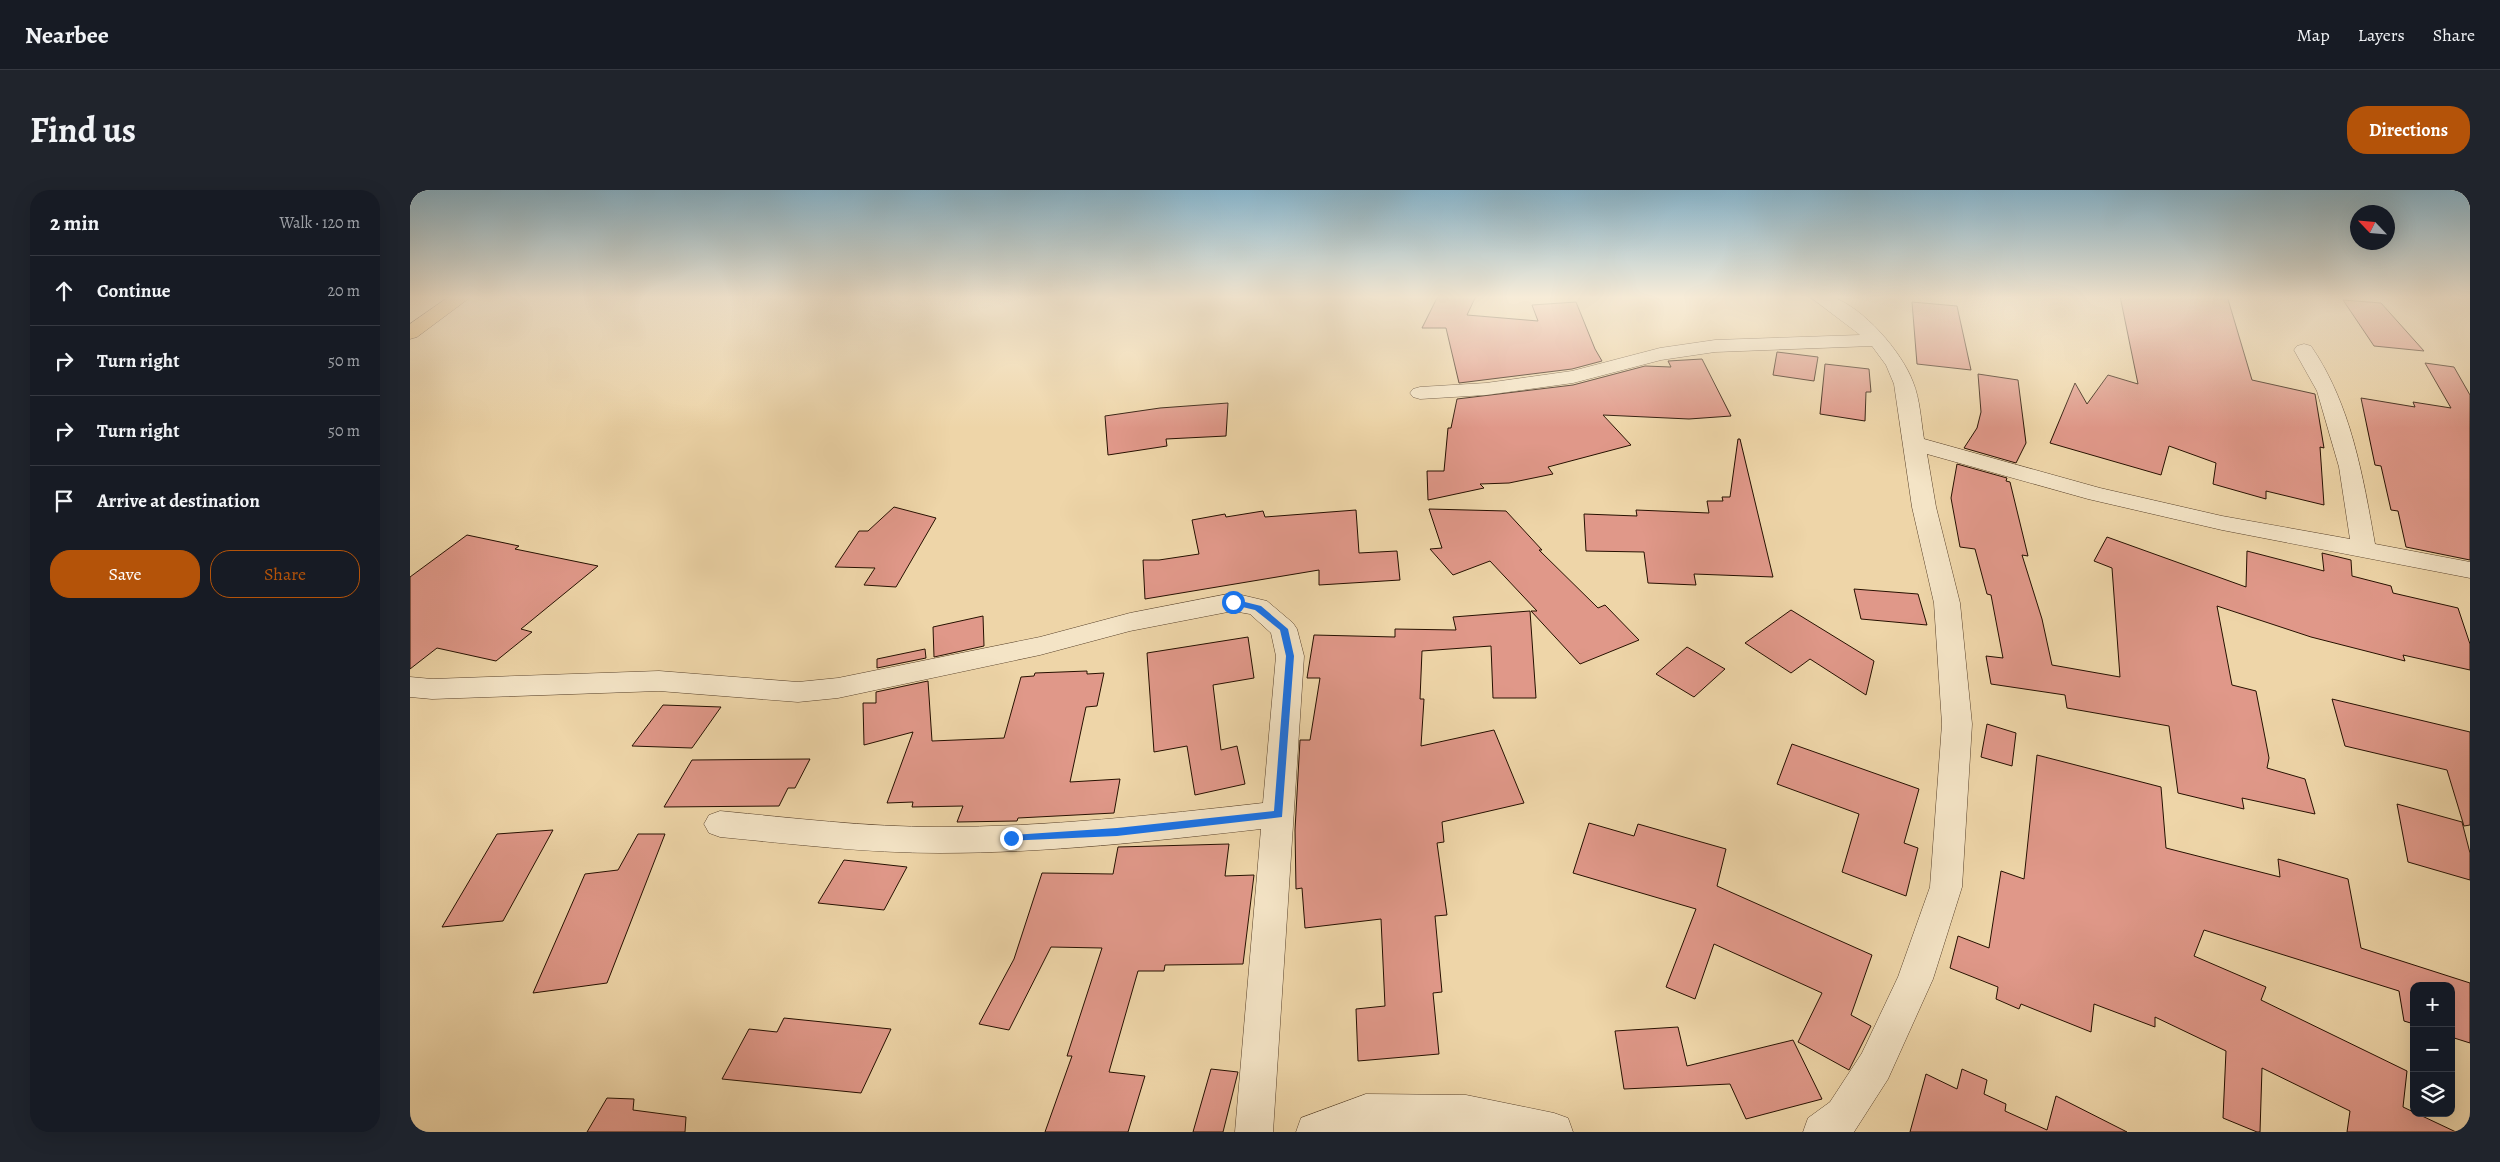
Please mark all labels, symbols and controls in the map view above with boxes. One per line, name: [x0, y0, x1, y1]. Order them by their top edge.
text: Nearbee: [25, 19, 109, 51]
text: Map: [2297, 23, 2330, 47]
text: Layers: [2358, 23, 2405, 47]
text: Share: [2433, 23, 2475, 47]
text: Find us: [30, 106, 136, 154]
button: Directions: [2347, 106, 2470, 154]
north arrow: [2350, 205, 2395, 250]
text: 2 min: [50, 209, 99, 237]
text: Walk · 120 m: [279, 212, 360, 234]
icon: ahead: [50, 277, 78, 305]
text: Continue: [97, 278, 171, 304]
text: 20 m: [327, 280, 360, 302]
icon: right: [50, 347, 78, 375]
text: Turn right: [97, 348, 179, 374]
text: 50 m: [328, 350, 360, 372]
icon: right: [50, 417, 78, 445]
text: Turn right: [97, 418, 179, 444]
text: 50 m: [328, 420, 360, 442]
icon: arrive: [50, 487, 78, 515]
text: Arrive at destination: [97, 488, 260, 514]
button: Save: [50, 550, 200, 598]
button: Share: [210, 550, 360, 598]
route start: [1222, 591, 1245, 614]
route end: [1000, 827, 1023, 850]
map controls: [2410, 982, 2455, 1117]
button: +: [2410, 982, 2455, 1027]
button: −: [2410, 1027, 2455, 1072]
button: layers: [2410, 1072, 2455, 1117]

